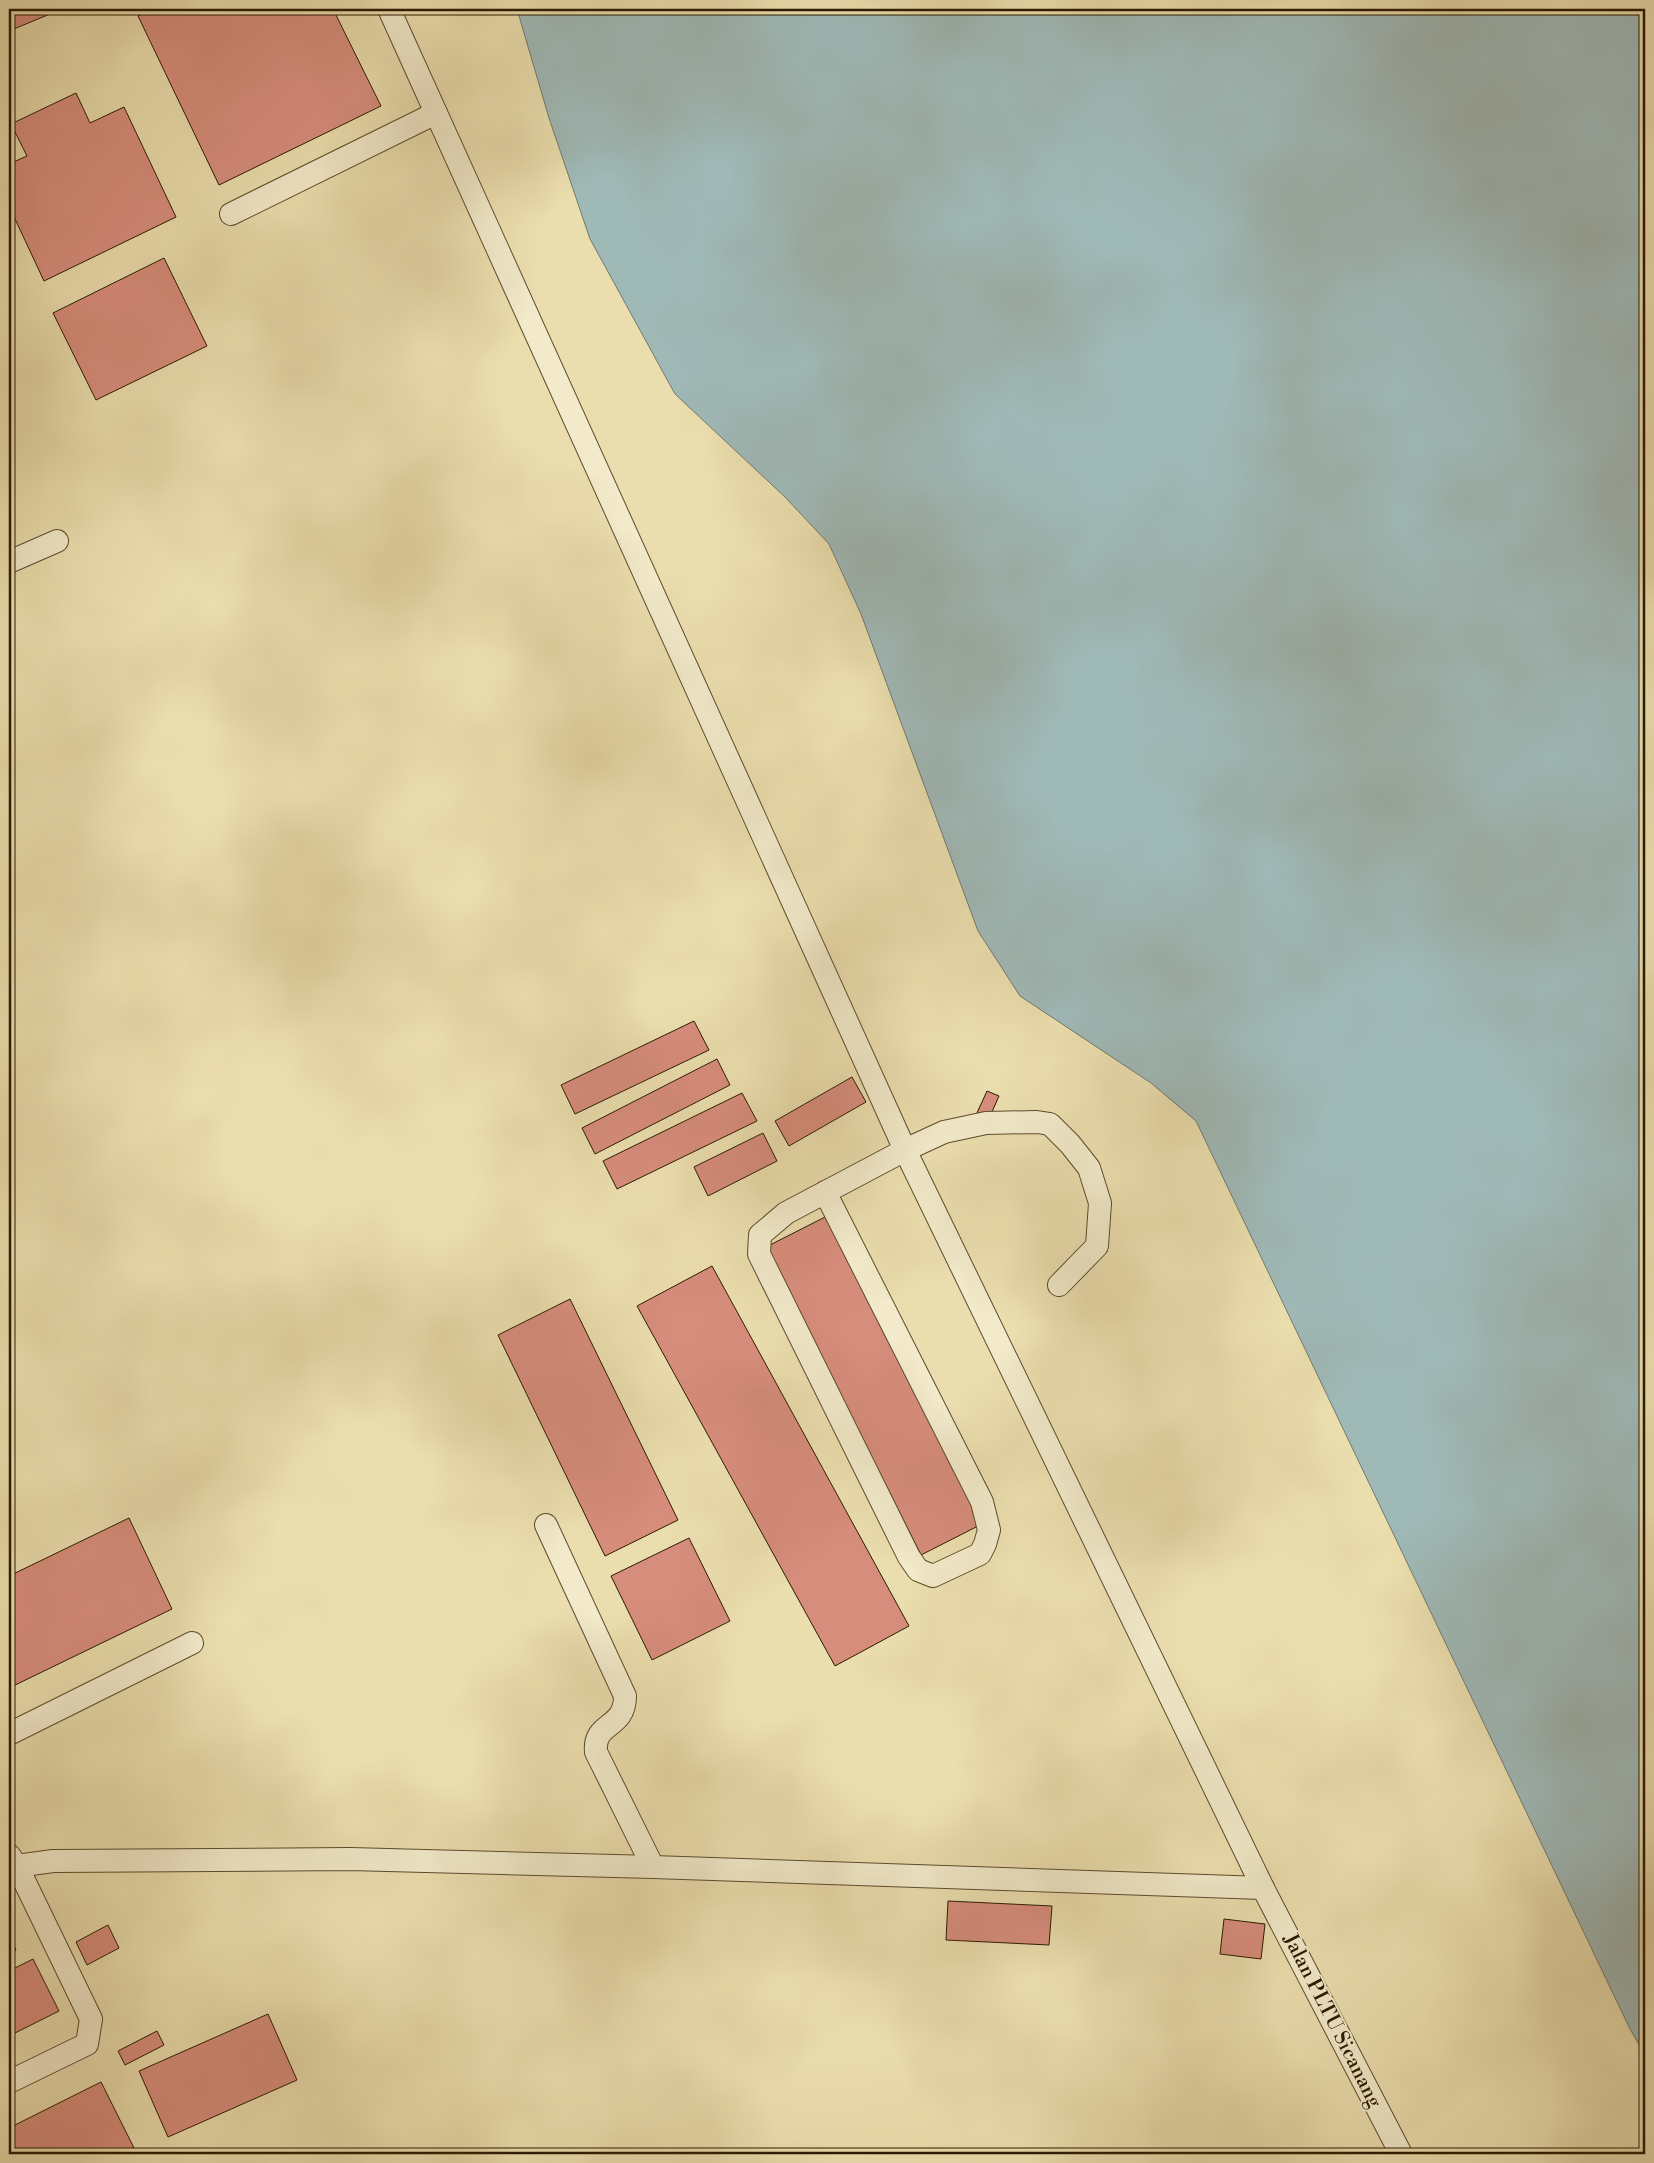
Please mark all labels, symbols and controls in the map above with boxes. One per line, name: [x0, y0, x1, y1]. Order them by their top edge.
street label: Jalan PLTU Sicanang: [1277, 1929, 1387, 2113]

